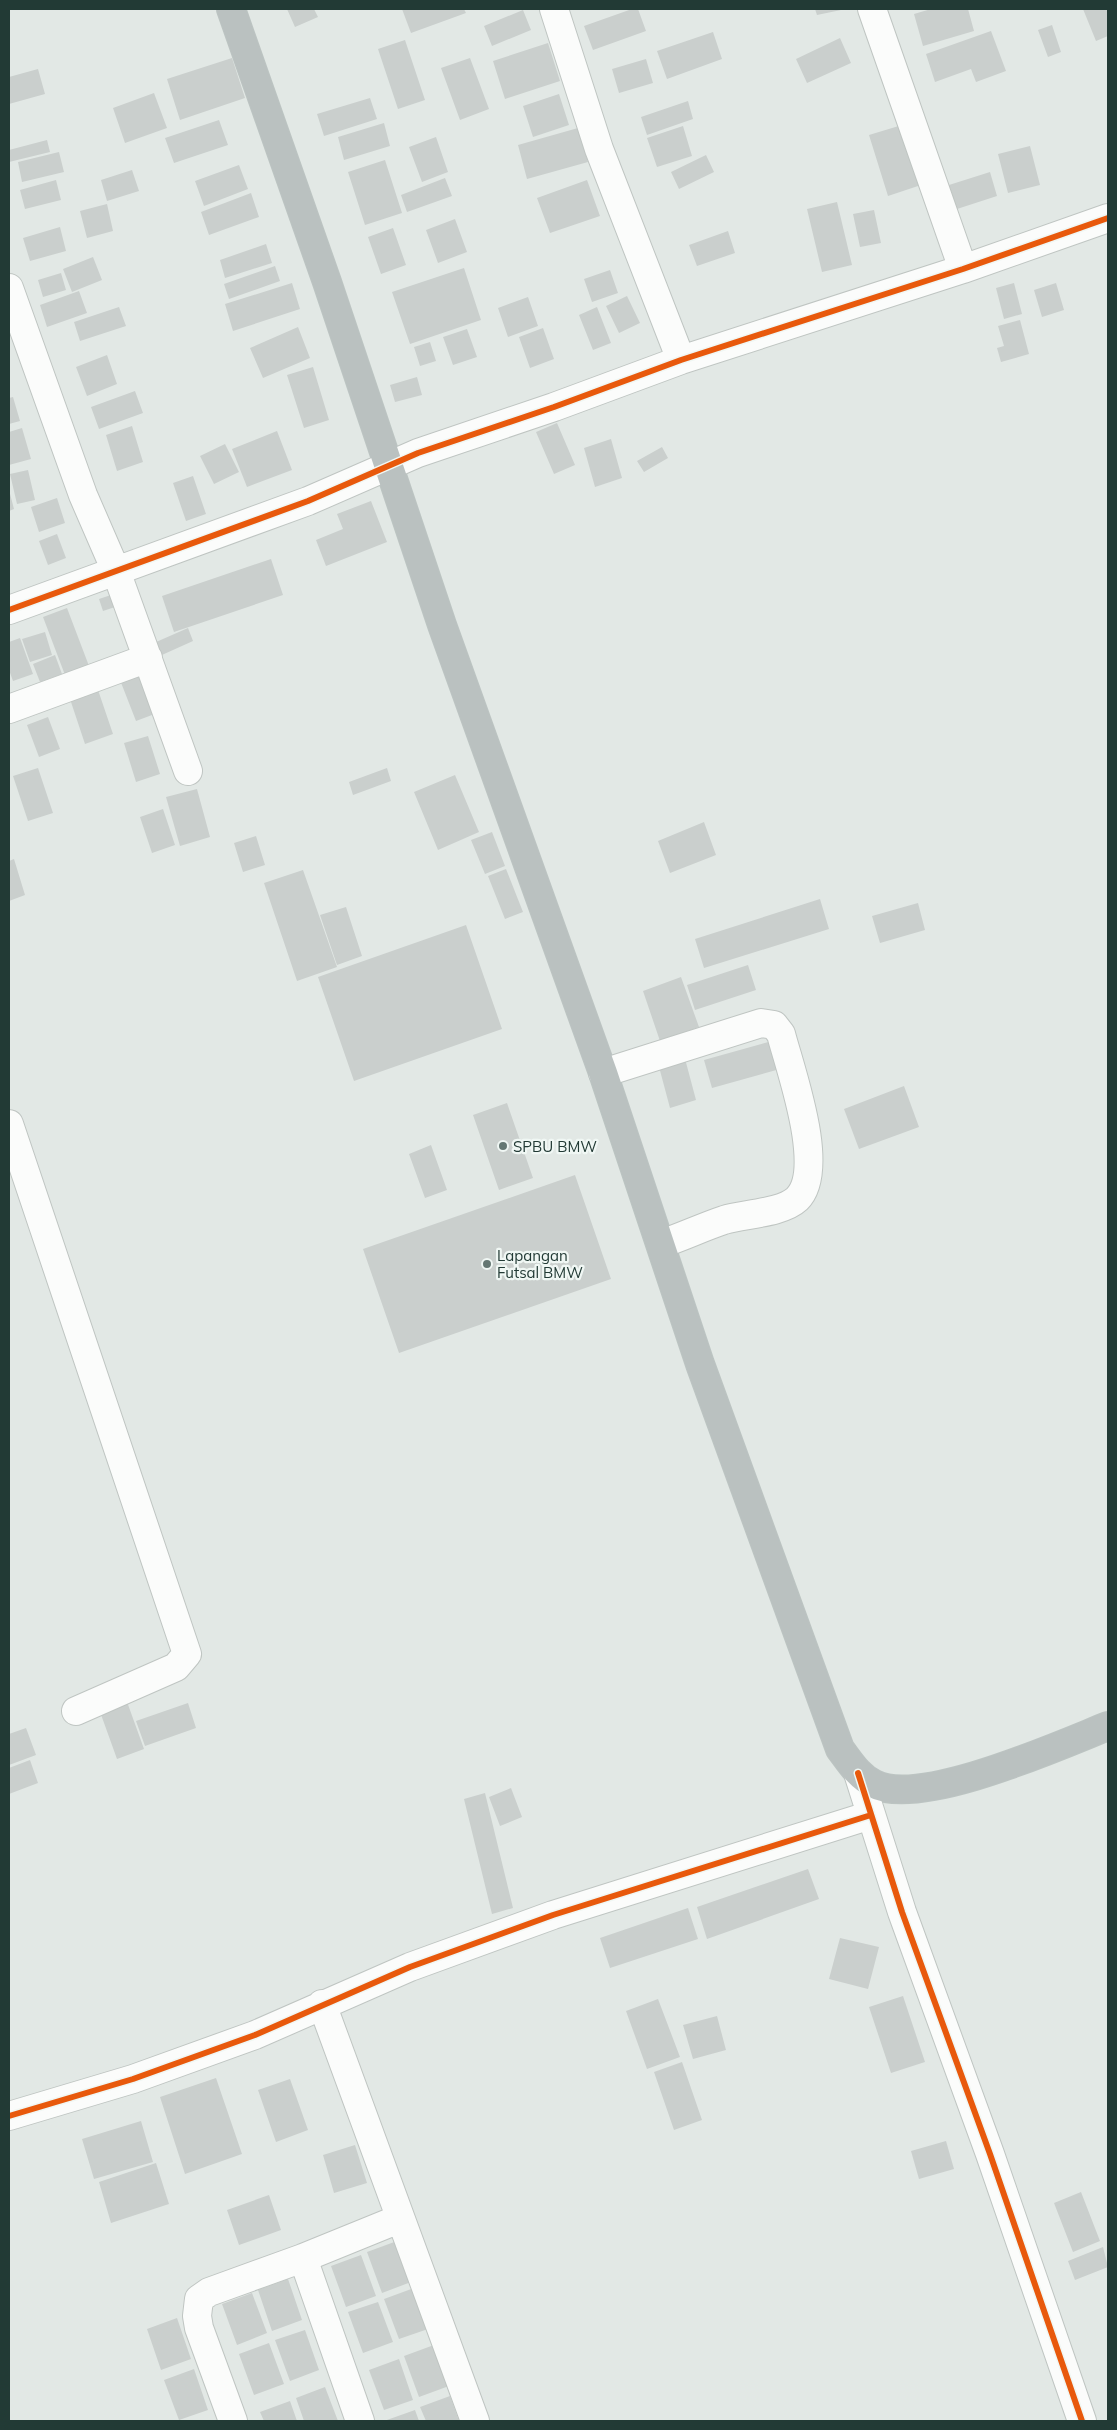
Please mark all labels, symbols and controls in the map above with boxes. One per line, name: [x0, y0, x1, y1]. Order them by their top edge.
place label: SPBU BMW: [513, 1137, 597, 1156]
marker: SPBU BMW: [497, 1140, 509, 1152]
place label: Lapangan Futsal BMW: [497, 1246, 583, 1282]
marker: Lapangan Futsal BMW: [481, 1258, 493, 1270]

